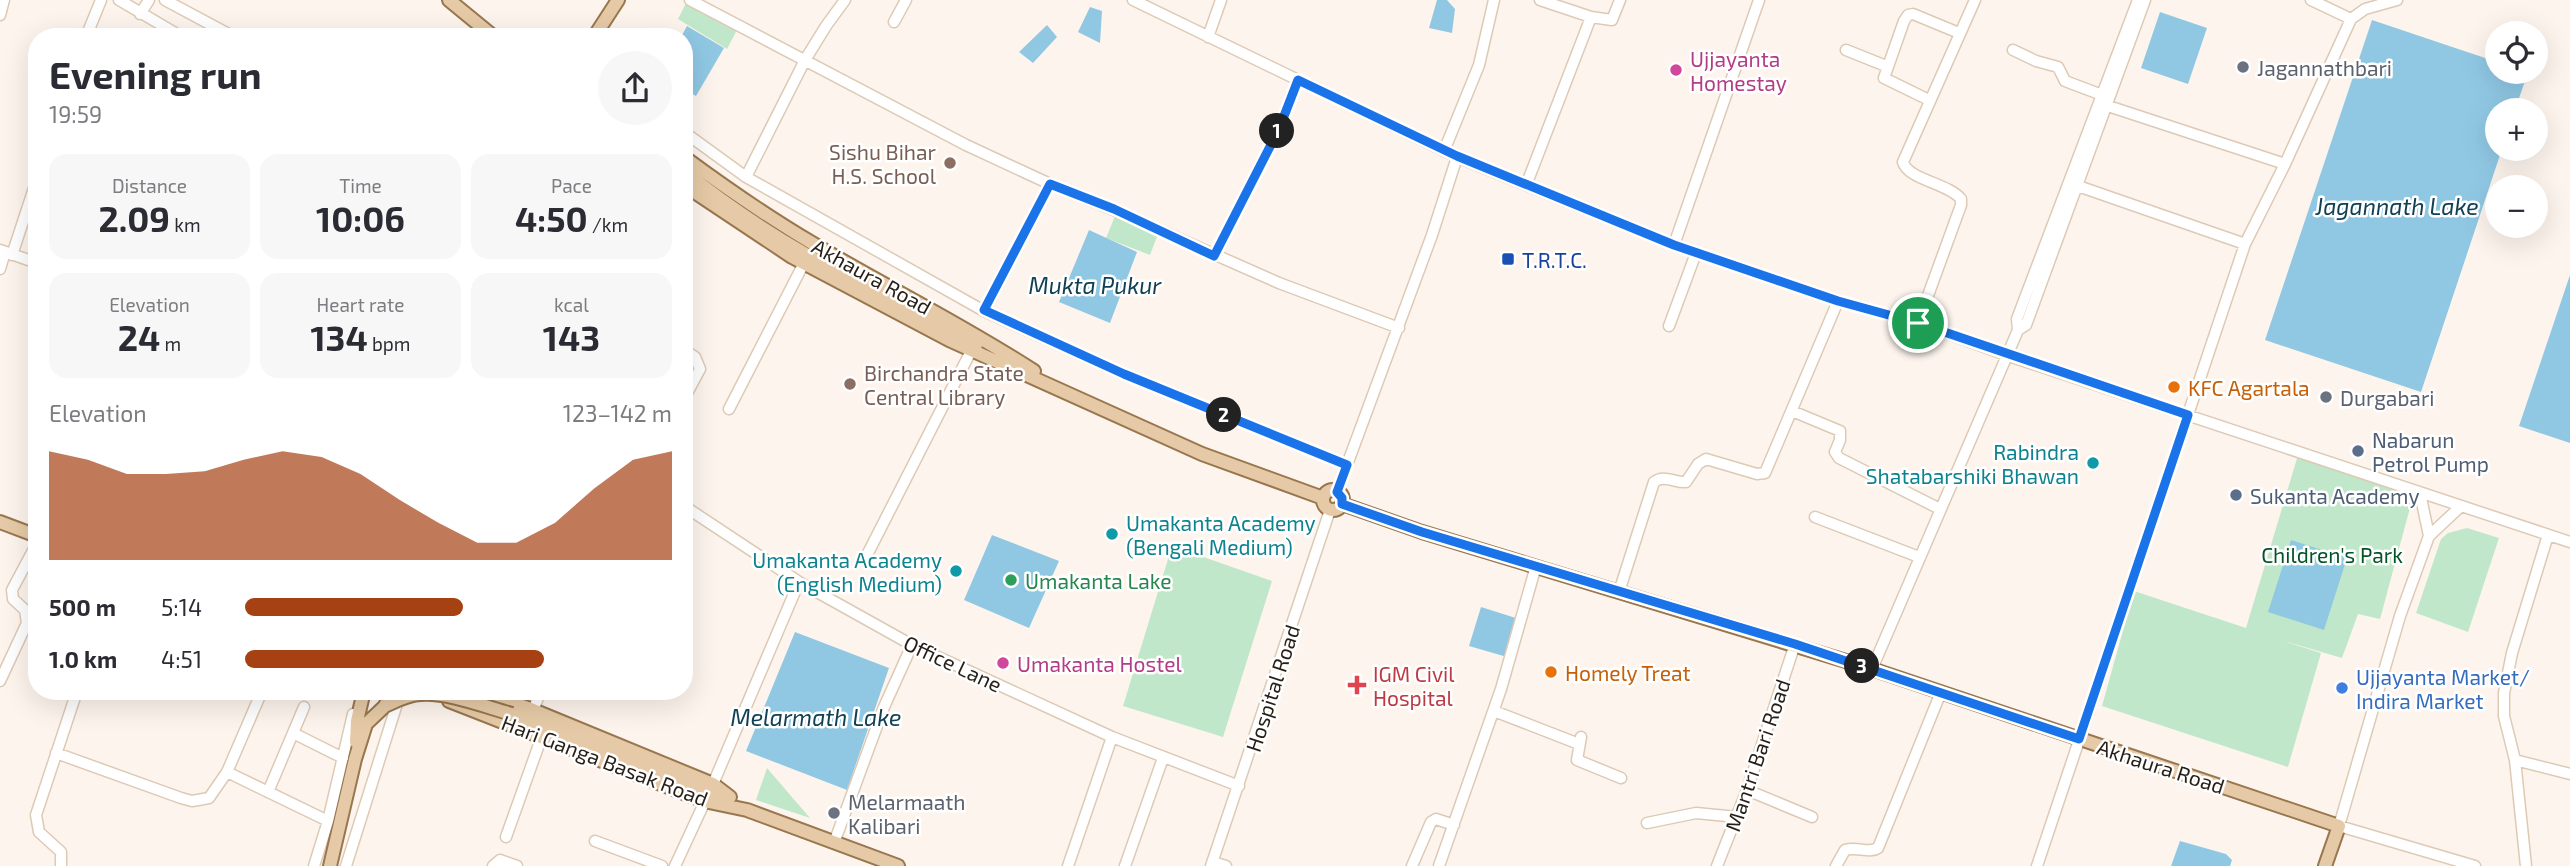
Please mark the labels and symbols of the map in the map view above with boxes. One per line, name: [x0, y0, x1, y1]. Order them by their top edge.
place label: Ujjayanta Homestay: [1690, 46, 1787, 95]
place label: Jagannathbari: [2257, 55, 2392, 80]
marker: Jagannathbari: [2235, 59, 2251, 75]
marker: Ujjayanta Homestay: [1668, 62, 1684, 78]
pin: 1: [1260, 114, 1294, 148]
place label: Sishu Bihar H.S. School: [829, 139, 937, 188]
marker: Sishu Bihar H.S. School: [942, 155, 958, 171]
water label: Jagannath Lake: [2314, 192, 2479, 220]
street label: Akhaura Road: [808, 233, 936, 319]
place label: T.R.T.C.: [1522, 247, 1587, 272]
marker: T.R.T.C.: [1500, 251, 1516, 267]
water label: Mukta Pukur: [1029, 271, 1162, 299]
pin: [1888, 293, 1948, 353]
place label: Birchandra State Central Library: [864, 360, 1024, 409]
place label: KFC Agartala: [2188, 375, 2310, 400]
marker: Birchandra State Central Library: [842, 376, 858, 392]
marker: KFC Agartala: [2166, 379, 2182, 395]
place label: Durgabari: [2340, 385, 2435, 410]
marker: Durgabari: [2318, 389, 2334, 405]
pin: 2: [1206, 398, 1242, 432]
place label: Nabarun Petrol Pump: [2372, 427, 2489, 476]
place label: Rabindra Shatabarshiki Bhawan: [1866, 439, 2079, 488]
marker: Nabarun Petrol Pump: [2350, 443, 2366, 459]
marker: Rabindra Shatabarshiki Bhawan: [2085, 455, 2101, 471]
place label: Sukanta Academy: [2250, 483, 2420, 508]
marker: Sukanta Academy: [2228, 487, 2244, 503]
place label: Umakanta Academy (Bengali Medium): [1126, 510, 1316, 559]
marker: Umakanta Academy (Bengali Medium): [1104, 526, 1120, 542]
park label: Children's Park: [2261, 542, 2403, 567]
place label: Umakanta Academy (English Medium): [752, 547, 942, 596]
marker: Umakanta Academy (English Medium): [948, 563, 964, 579]
place label: Umakanta Lake: [1025, 568, 1172, 593]
marker: Umakanta Lake: [1003, 572, 1019, 588]
street label: Hospital Road: [1240, 621, 1304, 755]
street label: Office Lane: [900, 629, 1006, 697]
pin: 3: [1844, 648, 1880, 684]
place label: Umakanta Hostel: [1017, 651, 1182, 676]
marker: Umakanta Hostel: [995, 655, 1011, 671]
place label: Homely Treat: [1565, 660, 1690, 685]
place label: IGM Civil Hospital: [1373, 661, 1455, 710]
marker: Homely Treat: [1543, 664, 1559, 680]
place label: Ujjayanta Market/ Indira Market: [2356, 664, 2530, 713]
marker: IGM Civil Hospital: [1347, 675, 1367, 695]
street label: Mantri Bari Road: [1719, 675, 1795, 835]
marker: Ujjayanta Market/ Indira Market: [2334, 680, 2350, 696]
water label: Melarmath Lake: [731, 703, 901, 731]
street label: Hari Ganga Basak Road: [498, 709, 712, 811]
street label: Akhaura Road: [2094, 734, 2228, 798]
place label: Melarmaath Kalibari: [848, 789, 966, 838]
marker: Melarmaath Kalibari: [826, 805, 842, 821]

